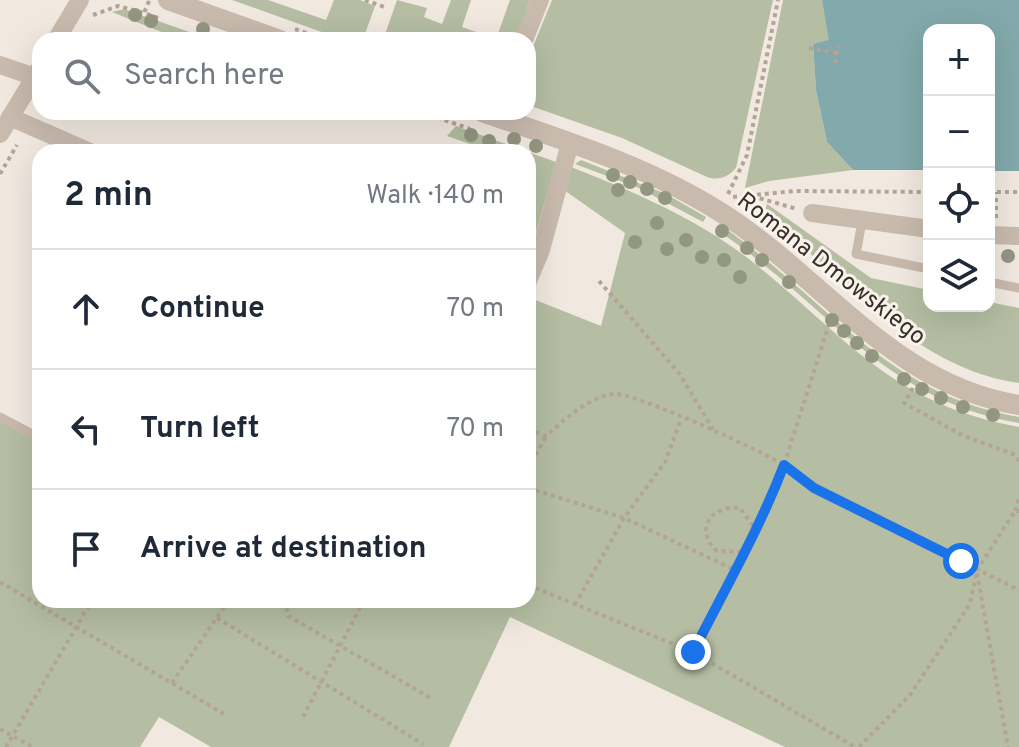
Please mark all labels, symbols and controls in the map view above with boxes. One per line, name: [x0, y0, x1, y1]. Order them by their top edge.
map controls: [923, 24, 995, 312]
button: +: [923, 24, 995, 96]
search box: [32, 32, 536, 120]
icon: search: [60, 54, 104, 98]
text: Search here: [124, 58, 284, 95]
button: −: [923, 96, 995, 168]
button: locate: [923, 168, 995, 240]
text: 2 min: [64, 175, 153, 218]
text: Walk · 140 m: [366, 180, 504, 213]
street label: Romana Dmowskiego: [730, 186, 931, 353]
button: layers: [923, 240, 995, 312]
icon: ahead: [64, 287, 108, 331]
text: Continue: [140, 291, 265, 328]
text: 70 m: [446, 293, 504, 326]
icon: left: [64, 407, 108, 451]
text: Turn left: [140, 411, 260, 448]
text: 70 m: [446, 413, 504, 446]
icon: arrive: [64, 527, 108, 571]
text: Arrive at destination: [140, 531, 426, 568]
route start: [943, 543, 979, 579]
route end: [675, 634, 711, 670]

